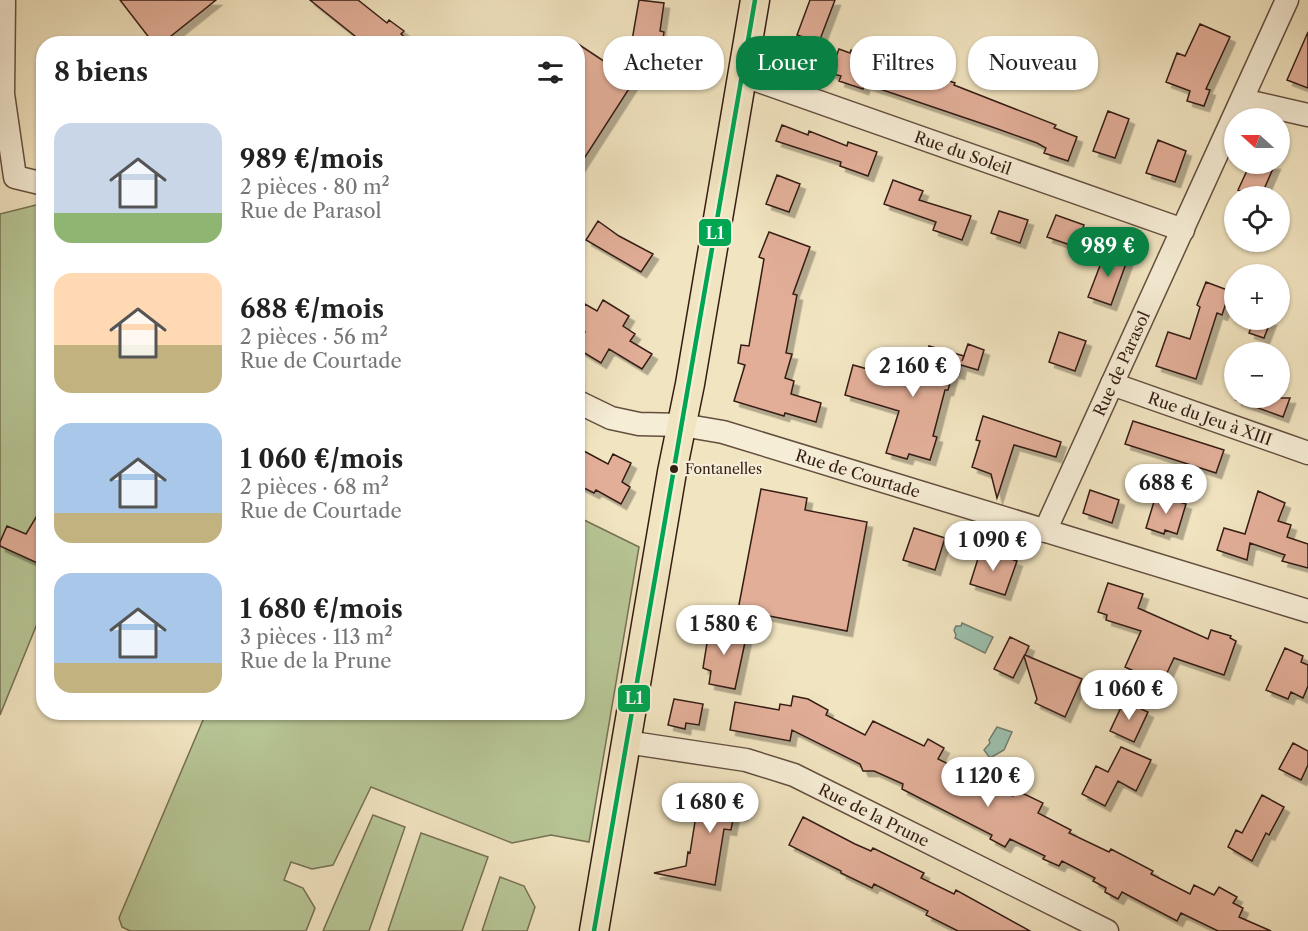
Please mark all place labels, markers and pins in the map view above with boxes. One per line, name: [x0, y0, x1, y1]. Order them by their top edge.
pin: 989 €: [1066, 227, 1150, 278]
pin: 2 160 €: [858, 347, 968, 398]
place label: Fontanelles: [685, 460, 762, 478]
marker: Fontanelles: [668, 463, 680, 475]
pin: 688 €: [1124, 464, 1208, 515]
pin: 1 090 €: [938, 521, 1048, 572]
pin: 1 580 €: [669, 605, 779, 656]
pin: 1 060 €: [1074, 670, 1184, 721]
pin: 1 120 €: [933, 757, 1043, 808]
pin: 1 680 €: [655, 783, 765, 834]

